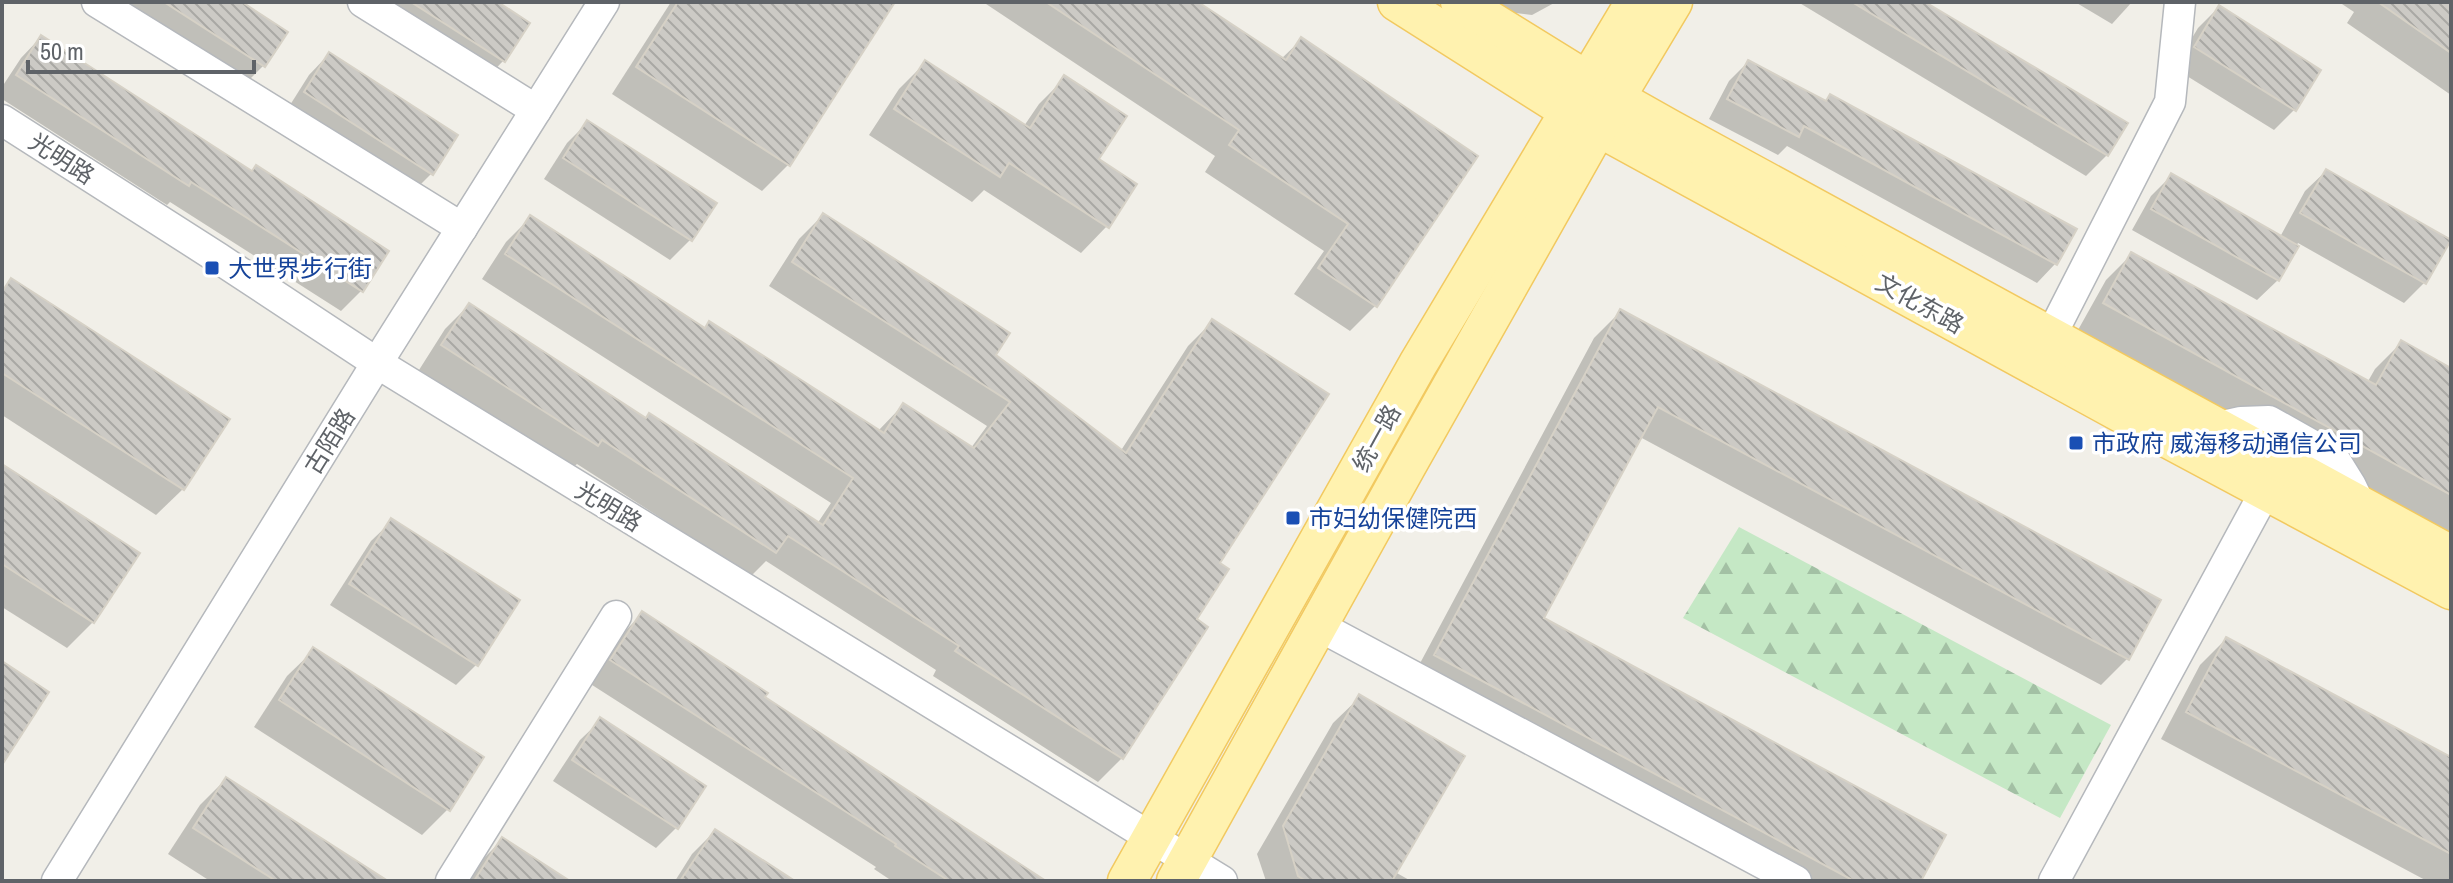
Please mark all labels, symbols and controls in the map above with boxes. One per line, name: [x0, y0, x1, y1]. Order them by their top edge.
scale bar: [28, 24, 254, 74]
text: 50 m: [40, 35, 84, 67]
street label: 光明路: [23, 125, 101, 191]
place label: 大世界步行街: [228, 252, 372, 284]
marker: 大世界步行街: [203, 259, 221, 277]
street label: 文化东路: [1870, 266, 1970, 340]
street label: 统一路: [1345, 399, 1407, 477]
street label: 古陌路: [296, 402, 362, 480]
place label: 市政府 威海移动通信公司: [2092, 427, 2361, 459]
marker: 市政府 威海移动通信公司: [2067, 434, 2085, 452]
street label: 光明路: [570, 474, 648, 538]
place label: 市妇幼保健院西: [1309, 502, 1477, 534]
marker: 市妇幼保健院西: [1284, 509, 1302, 527]

